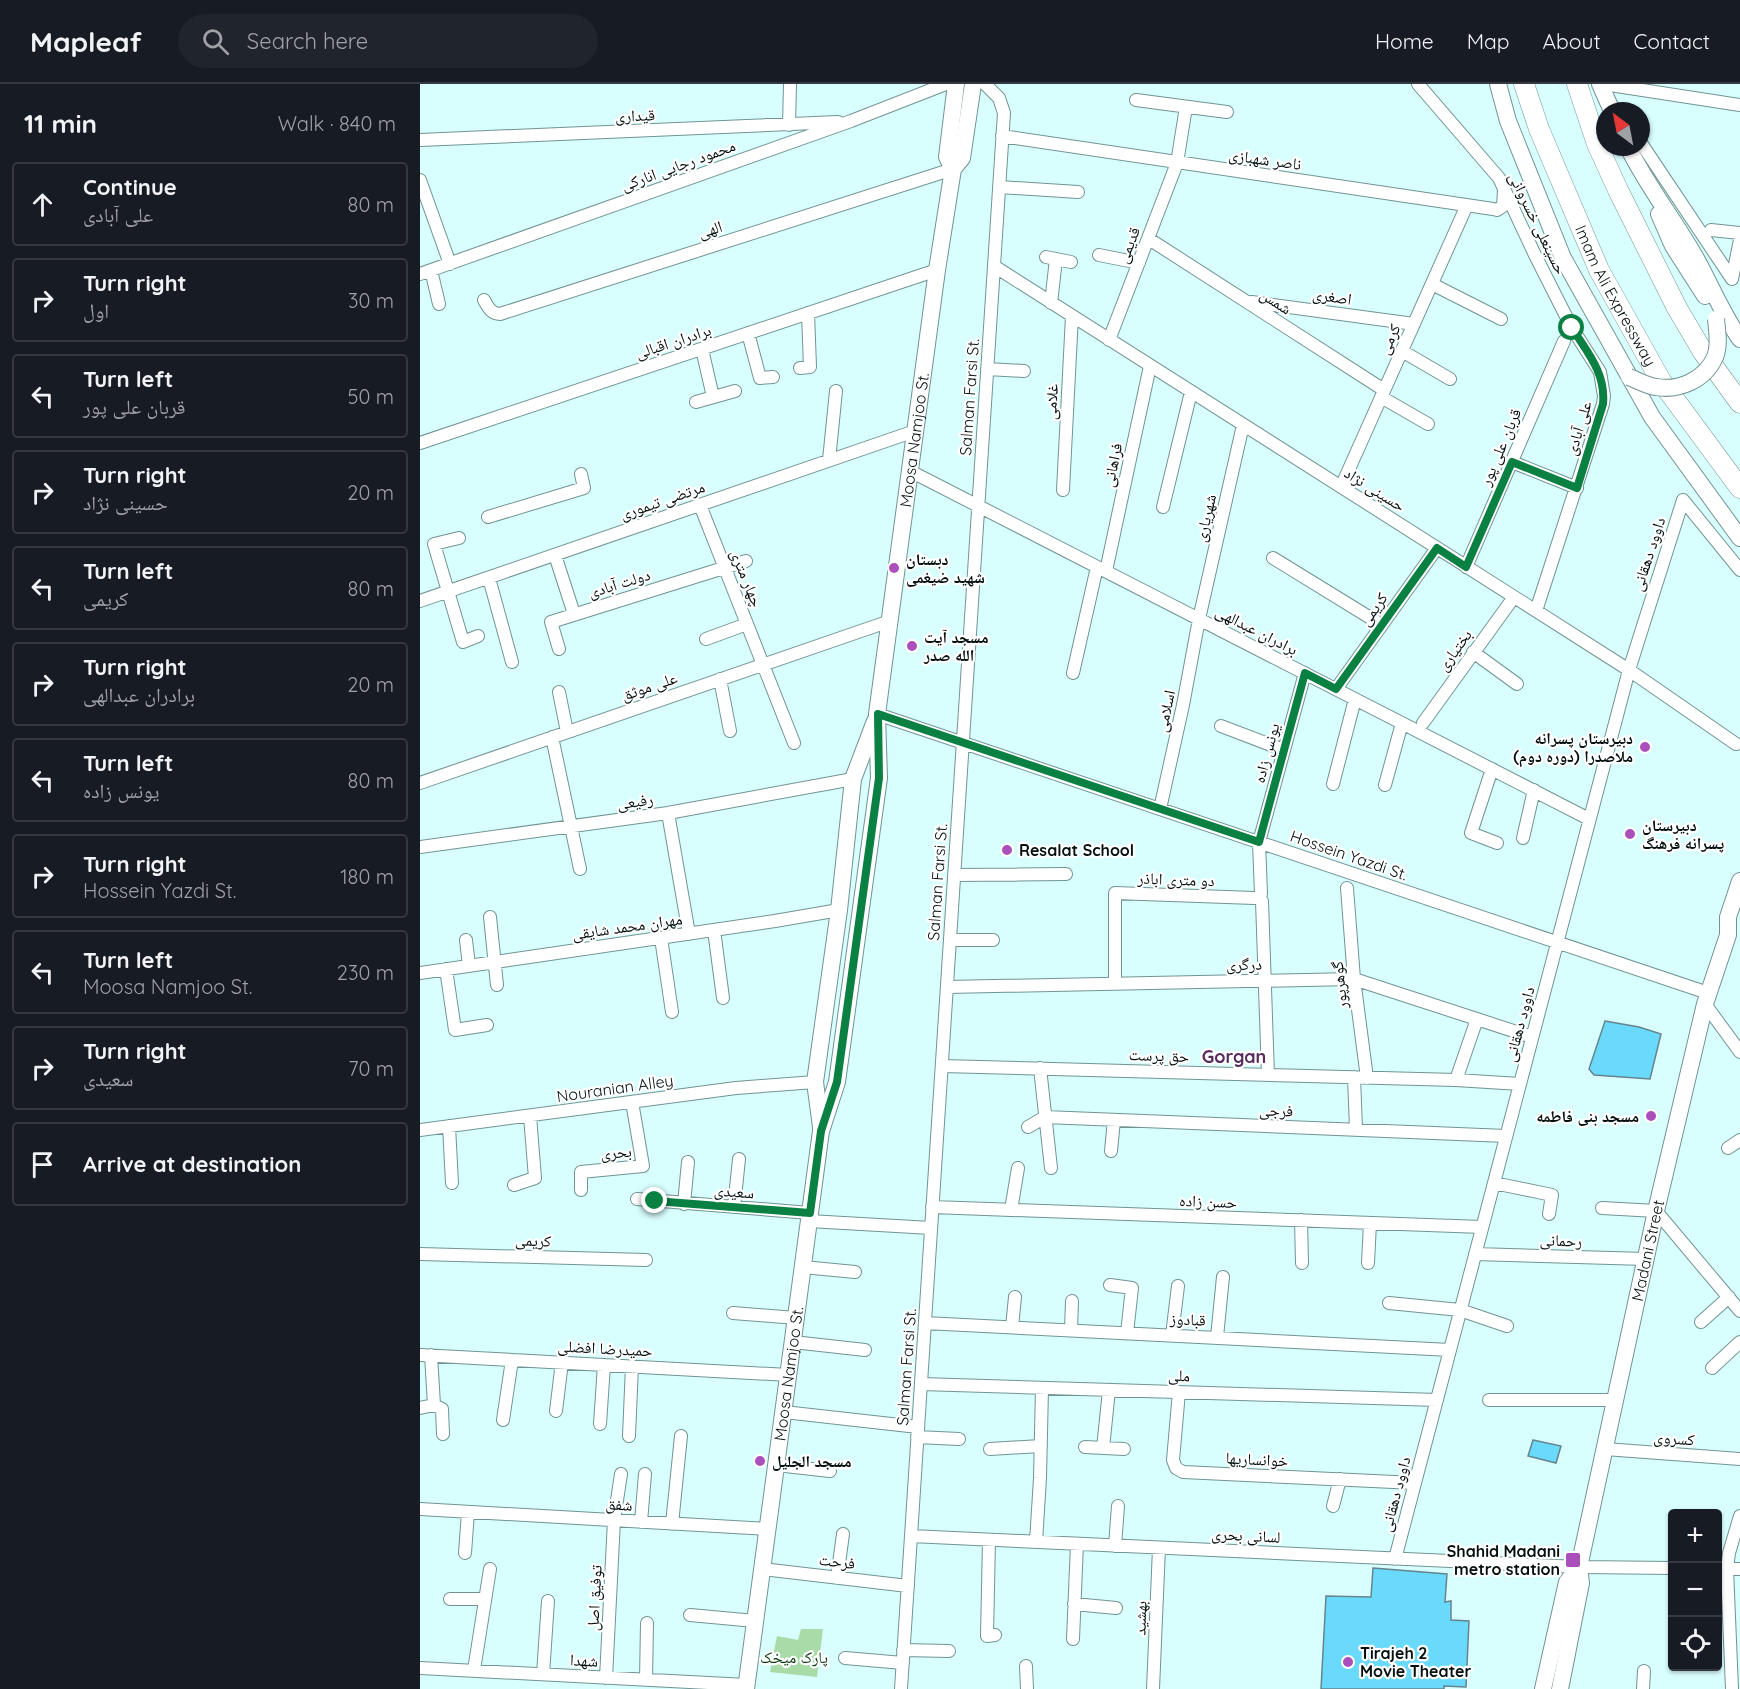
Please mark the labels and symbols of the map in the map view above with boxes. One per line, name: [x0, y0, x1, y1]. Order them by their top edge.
north arrow: [1596, 102, 1650, 156]
street label: قیداری: [615, 104, 655, 127]
street label: محمود رجایی انارکی: [618, 135, 738, 196]
street label: ناصر شهبازی: [1227, 144, 1303, 175]
street label: حسینعلی خسروانی: [1504, 169, 1571, 278]
street label: الهی: [695, 216, 725, 243]
street label: Imam Ali Expressway: [1571, 222, 1661, 370]
street label: قدیمی: [1112, 224, 1145, 266]
street label: اصغری: [1311, 283, 1353, 310]
street label: شمس: [1256, 284, 1295, 319]
route start: [1558, 314, 1584, 340]
street label: برادران اقبالی: [633, 319, 714, 364]
street label: کرمی: [1373, 320, 1406, 358]
street label: Salman Farsi St.: [955, 338, 983, 456]
street label: Moosa Namjoo St.: [895, 371, 933, 509]
street label: غلامی: [1040, 383, 1063, 421]
street label: علی آبادی: [1560, 398, 1597, 458]
street label: قربان علی پور: [1474, 405, 1526, 490]
street label: فراهانی: [1098, 441, 1127, 489]
street label: حسینی نژاد: [1340, 463, 1409, 516]
street label: مرتضی تیموری: [617, 476, 707, 525]
street label: شهریاری: [1190, 492, 1221, 544]
street label: داوود دهقانی: [1627, 514, 1670, 594]
street label: چهار متری: [726, 546, 768, 610]
place label: دبستان شهید ضیغمی: [906, 549, 985, 587]
marker: دبستان شهید ضیغمی: [887, 561, 901, 575]
street label: دولت آبادی: [586, 564, 653, 603]
street label: کریمی: [1354, 588, 1393, 630]
street label: برادران عبدالهی: [1212, 601, 1301, 660]
street label: بختیاری: [1432, 625, 1477, 675]
place label: مسجد آیت الله صدر: [923, 627, 989, 665]
marker: مسجد آیت الله صدر: [905, 639, 919, 653]
street label: علی موثق: [618, 667, 680, 706]
street label: اسلامی: [1151, 688, 1180, 734]
street label: یونس زاده: [1248, 721, 1285, 785]
place label: دبيرستان پسرانه ملاصدرا (دوره دوم): [1513, 728, 1633, 768]
marker: دبيرستان پسرانه ملاصدرا (دوره دوم): [1638, 740, 1652, 754]
street label: رفیعی: [616, 789, 654, 814]
place label: دبیرستان پسرانه فرهنگ: [1642, 815, 1724, 853]
street label: Salman Farsi St.: [923, 823, 951, 941]
street label: Hossein Yazdi St.: [1288, 826, 1410, 884]
marker: دبیرستان پسرانه فرهنگ: [1623, 827, 1637, 841]
place label: Resalat School: [1019, 840, 1134, 860]
marker: Resalat School: [1000, 843, 1014, 857]
street label: دو متری اباذر: [1136, 868, 1215, 891]
street label: مهران محمد شایقی: [571, 908, 684, 945]
street label: درگری: [1226, 954, 1262, 975]
street label: گوهرپور: [1327, 960, 1352, 1011]
street label: داوود دهقانی: [1499, 984, 1540, 1064]
street label: حق پرست: [1128, 1044, 1190, 1067]
district label: Gorgan: [1202, 1045, 1266, 1068]
street label: Nouranian Alley: [555, 1070, 675, 1106]
street label: فرجی: [1258, 1099, 1294, 1122]
place label: مسجد بنی فاطمه: [1536, 1106, 1639, 1126]
marker: مسجد بنی فاطمه: [1644, 1109, 1658, 1123]
street label: بحری: [599, 1141, 633, 1164]
street label: سعیدی: [713, 1180, 755, 1203]
route end: [641, 1187, 667, 1213]
street label: حسن زاده: [1179, 1190, 1237, 1213]
street label: Madani Street: [1627, 1198, 1668, 1303]
street label: کریمی: [515, 1229, 552, 1252]
street label: رحمانی: [1539, 1229, 1583, 1252]
street label: Moosa Namjoo St.: [769, 1305, 807, 1442]
street label: Salman Farsi St.: [892, 1308, 920, 1426]
street label: قبادوز: [1169, 1308, 1206, 1330]
street label: حمیدرضا افضلی: [557, 1336, 653, 1361]
street label: ملی: [1168, 1365, 1190, 1386]
street label: کسروی: [1653, 1427, 1696, 1450]
street label: خوانساریها: [1225, 1447, 1289, 1471]
place label: مسجد الجلیل: [772, 1451, 852, 1471]
marker: مسجد الجلیل: [753, 1454, 767, 1468]
street label: داوود دهقانی: [1375, 1454, 1416, 1534]
street label: شفق: [605, 1493, 633, 1516]
street label: لسانی بحری: [1211, 1523, 1281, 1548]
place label: Shahid Madani metro station: [1447, 1541, 1560, 1579]
street label: فرحت: [818, 1549, 856, 1573]
marker: Shahid Madani metro station: [1564, 1551, 1582, 1569]
street label: توفیق اصل: [582, 1564, 607, 1631]
street label: بهشید: [1129, 1600, 1151, 1636]
place label: Tirajeh 2 Movie Theater: [1360, 1643, 1472, 1681]
park label: پارک میخک: [760, 1647, 828, 1667]
street label: شهدا: [569, 1649, 599, 1671]
marker: Tirajeh 2 Movie Theater: [1341, 1655, 1355, 1669]

